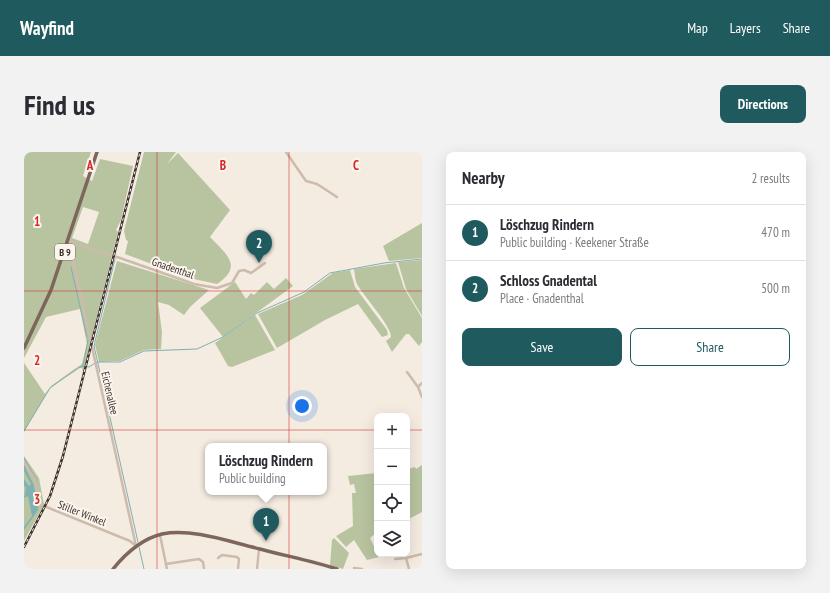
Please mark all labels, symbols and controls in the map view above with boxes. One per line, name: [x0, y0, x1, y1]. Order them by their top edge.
text: Wayfind: [20, 16, 74, 40]
text: Map: [687, 19, 708, 37]
text: Layers: [730, 19, 761, 37]
text: Share: [783, 19, 810, 37]
button: Directions: [720, 85, 806, 123]
text: Find us: [24, 86, 95, 123]
text: A: [86, 157, 94, 174]
text: B: [220, 157, 226, 174]
text: C: [353, 157, 359, 174]
text: Nearby: [462, 167, 505, 189]
text: 2 results: [751, 170, 790, 187]
text: 1: [34, 213, 40, 230]
text: Löschzug Rindern: [500, 215, 594, 234]
text: 1: [472, 224, 478, 241]
text: 470 m: [761, 224, 790, 241]
pin: 2: [246, 230, 272, 263]
text: Public building · Keekener Straße: [500, 234, 649, 251]
road number: B 9: [55, 244, 75, 260]
street label: Gnadenthal: [150, 254, 196, 282]
text: Schloss Gnadental: [500, 271, 597, 290]
text: 2: [472, 280, 478, 297]
text: 500 m: [761, 280, 790, 297]
text: Place · Gnadenthal: [500, 290, 584, 307]
button: Save: [462, 328, 622, 366]
button: Share: [630, 328, 790, 366]
text: 2: [34, 352, 40, 369]
street label: Eichenallee: [98, 370, 122, 416]
your location: [292, 396, 312, 416]
map controls: [374, 413, 410, 557]
button: +: [374, 413, 410, 449]
popup: [205, 443, 327, 495]
button: −: [374, 449, 410, 485]
text: Löschzug Rindern: [219, 451, 313, 470]
text: Public building: [219, 470, 286, 487]
button: locate: [374, 485, 410, 521]
text: 3: [34, 491, 40, 508]
street label: Stiller Winkel: [56, 497, 109, 529]
pin: 1: [253, 508, 279, 541]
button: layers: [374, 521, 410, 557]

